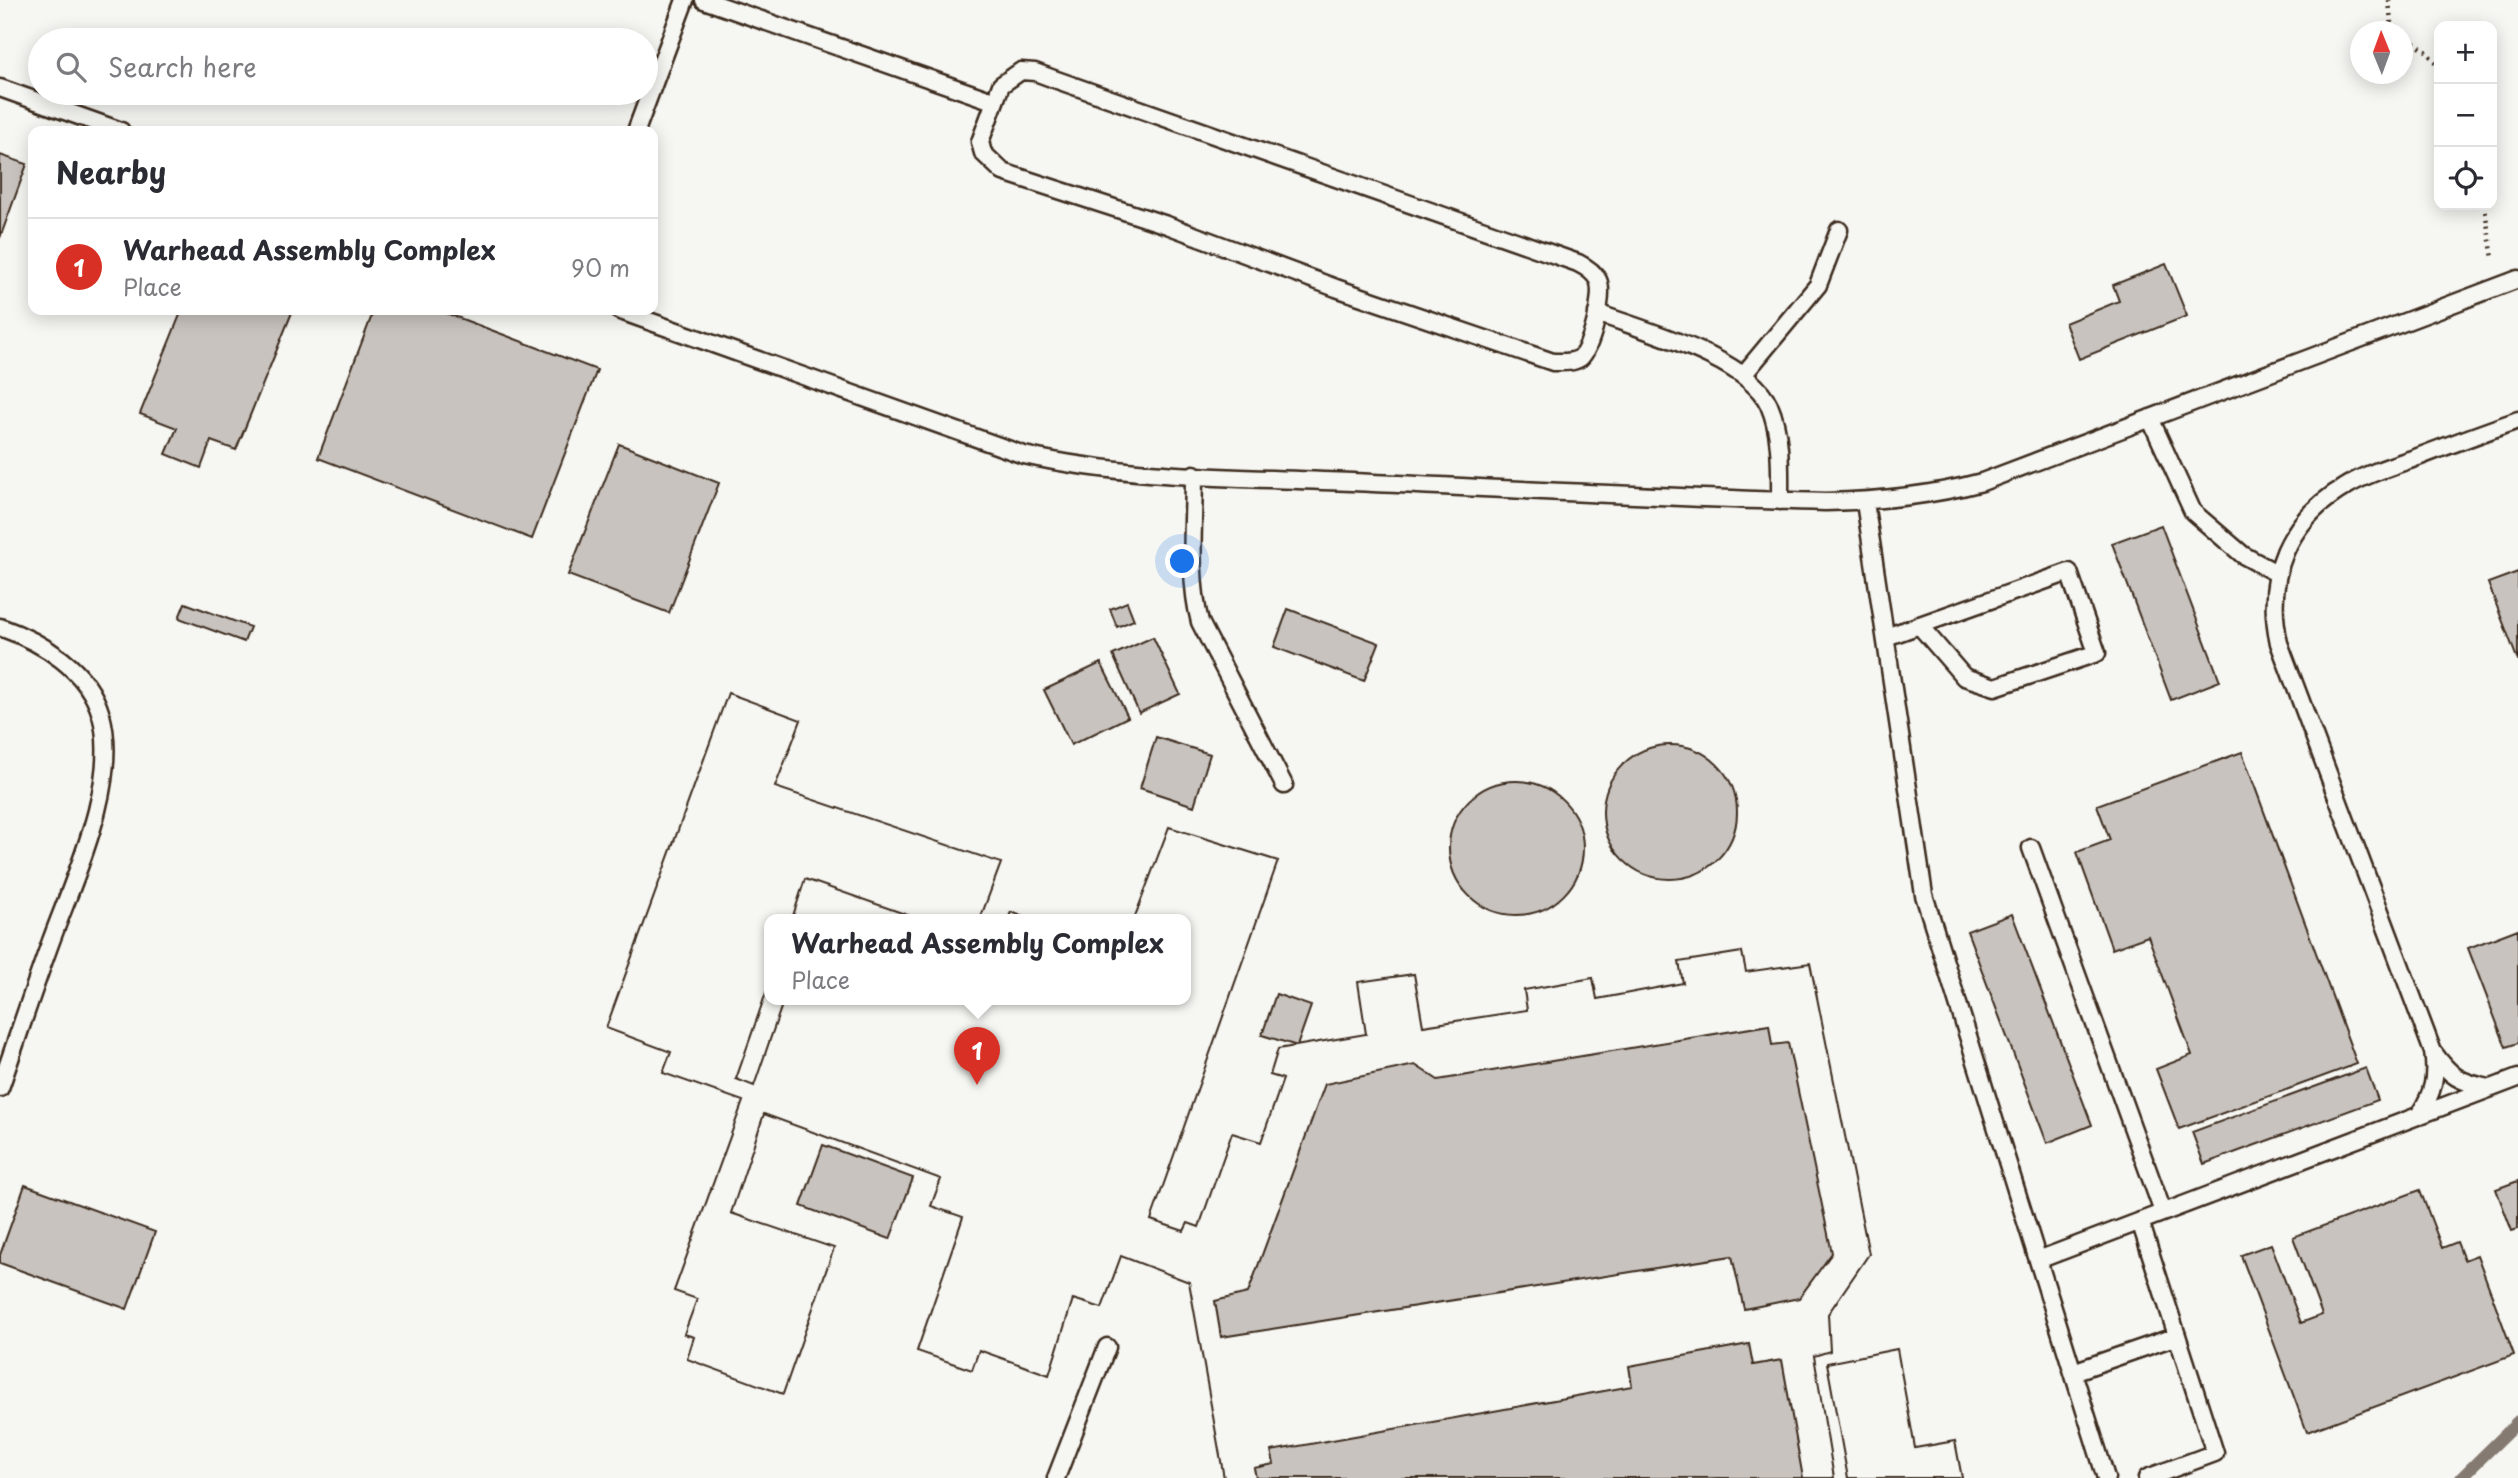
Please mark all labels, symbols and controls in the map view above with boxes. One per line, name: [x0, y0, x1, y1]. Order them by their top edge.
north arrow: [2350, 21, 2413, 84]
map controls: [2434, 21, 2497, 210]
button: +: [2434, 21, 2497, 84]
search box: [28, 28, 658, 105]
text: Search here: [108, 47, 257, 86]
icon: search: [52, 48, 90, 86]
button: −: [2434, 84, 2497, 147]
button: locate: [2434, 147, 2497, 210]
text: Nearby: [56, 149, 166, 194]
text: Warhead Assembly Complex: [123, 230, 496, 269]
text: 1: [74, 250, 85, 285]
text: 90 m: [571, 250, 630, 285]
text: Place: [123, 269, 182, 304]
your location: [1165, 544, 1199, 578]
popup: [764, 914, 1191, 1005]
text: Warhead Assembly Complex: [791, 923, 1164, 962]
text: Place: [791, 962, 850, 997]
pin: 1: [954, 1027, 1000, 1085]

